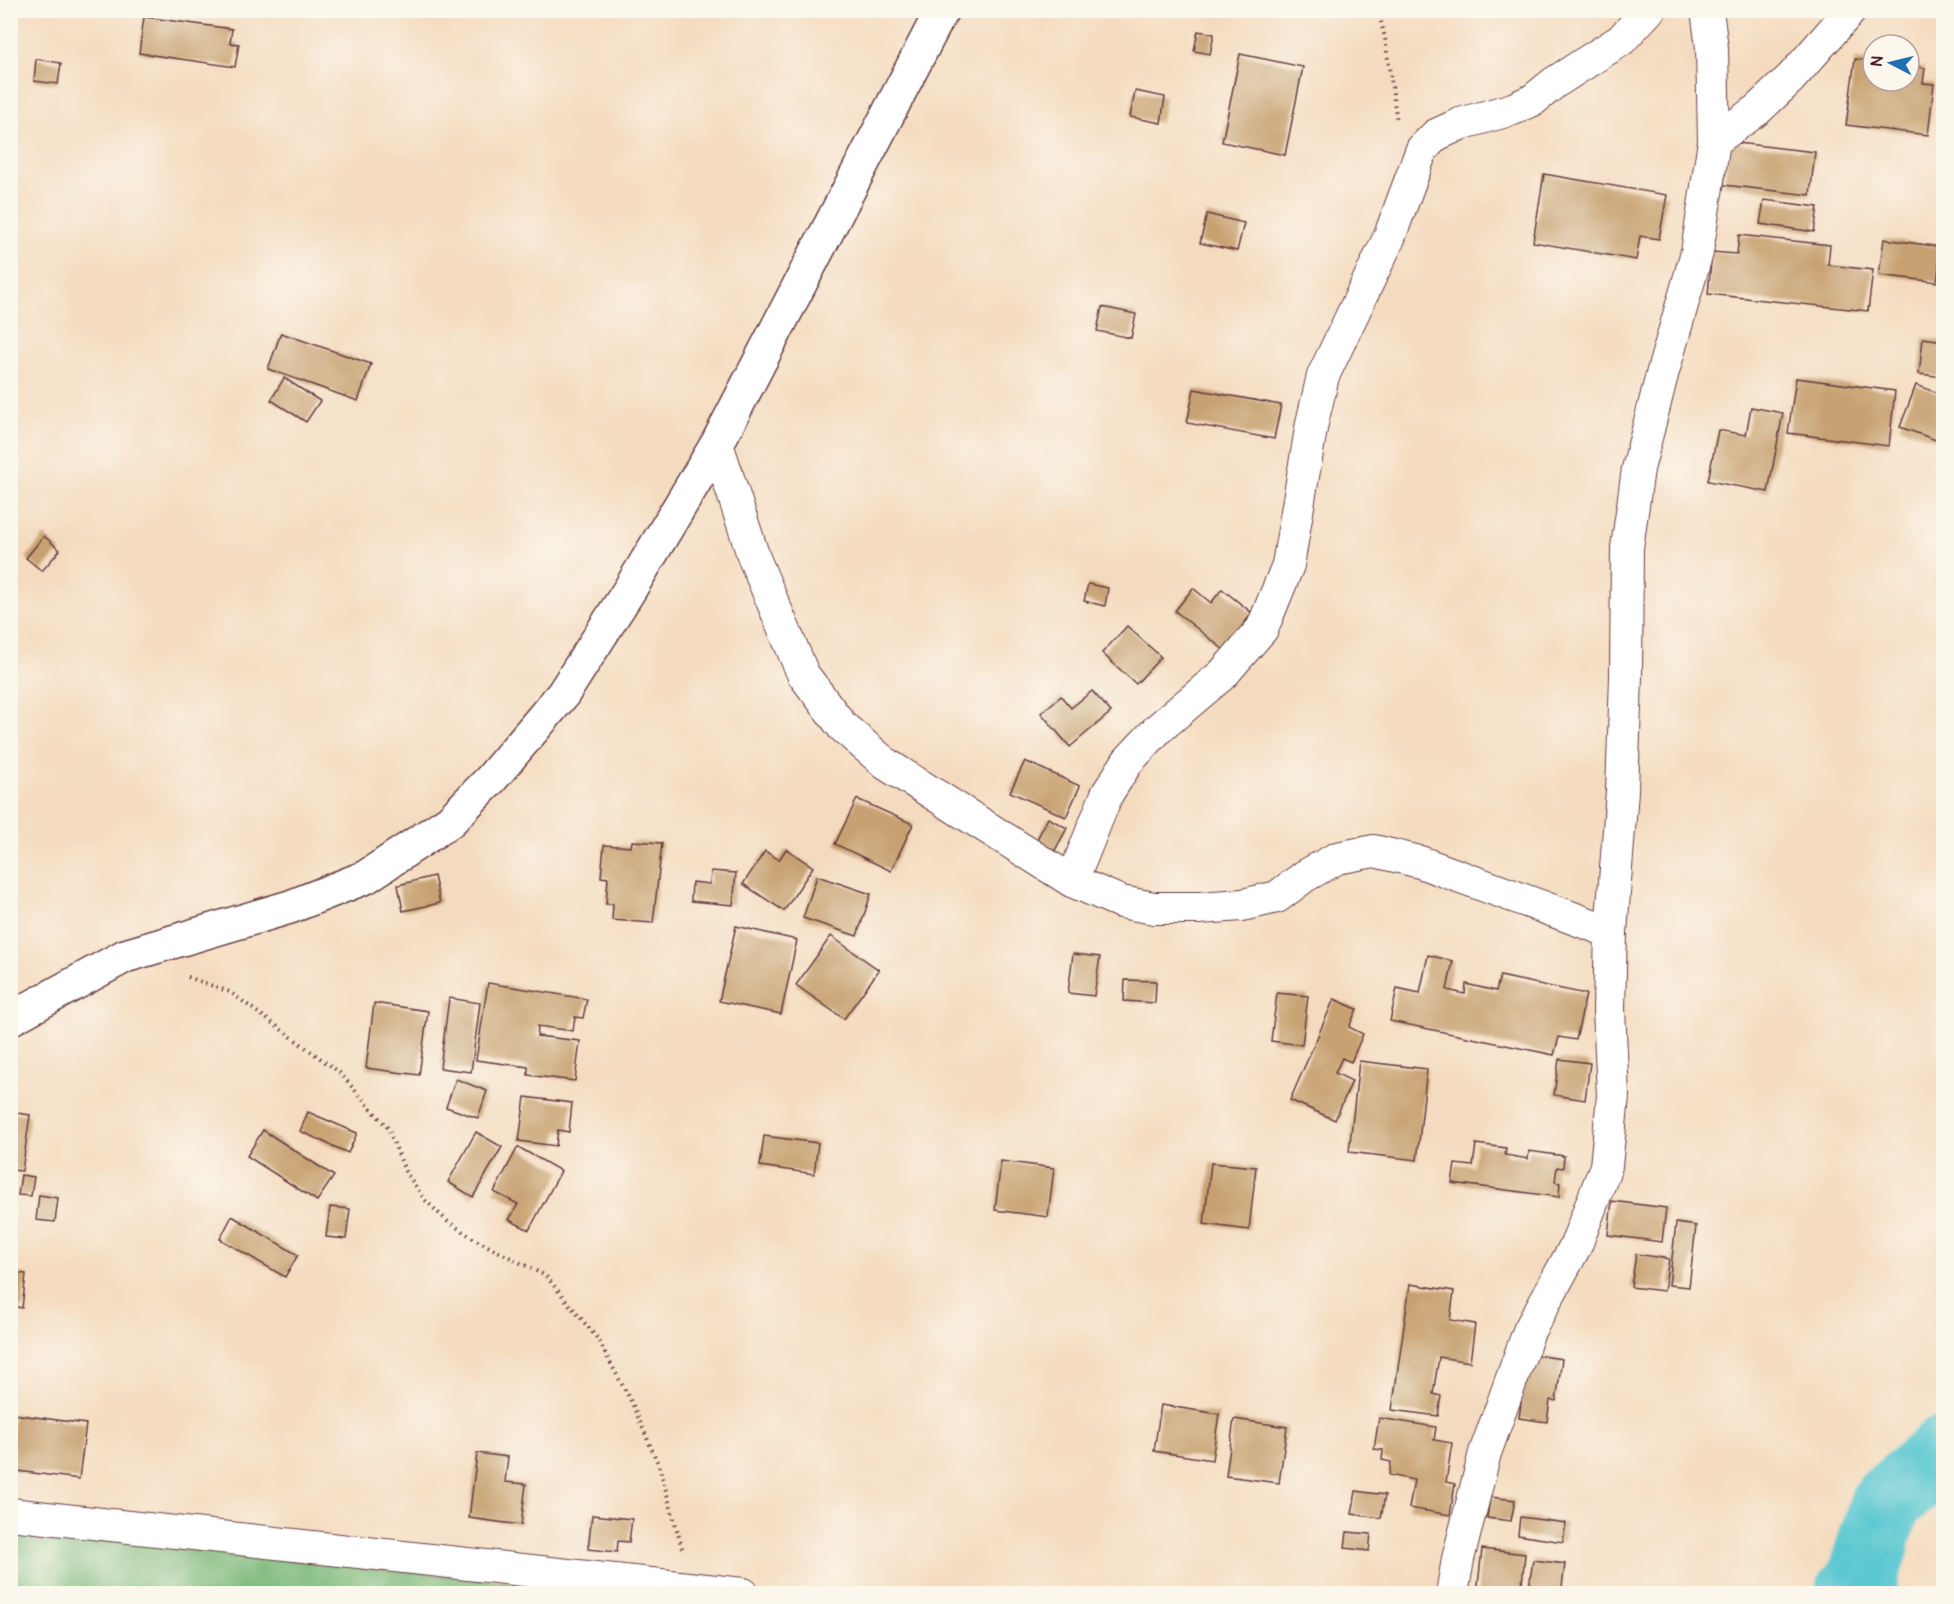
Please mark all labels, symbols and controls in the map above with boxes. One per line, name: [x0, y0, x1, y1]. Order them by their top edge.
north arrow: [1861, 33, 1921, 93]
text: N: [1867, 55, 1888, 68]

